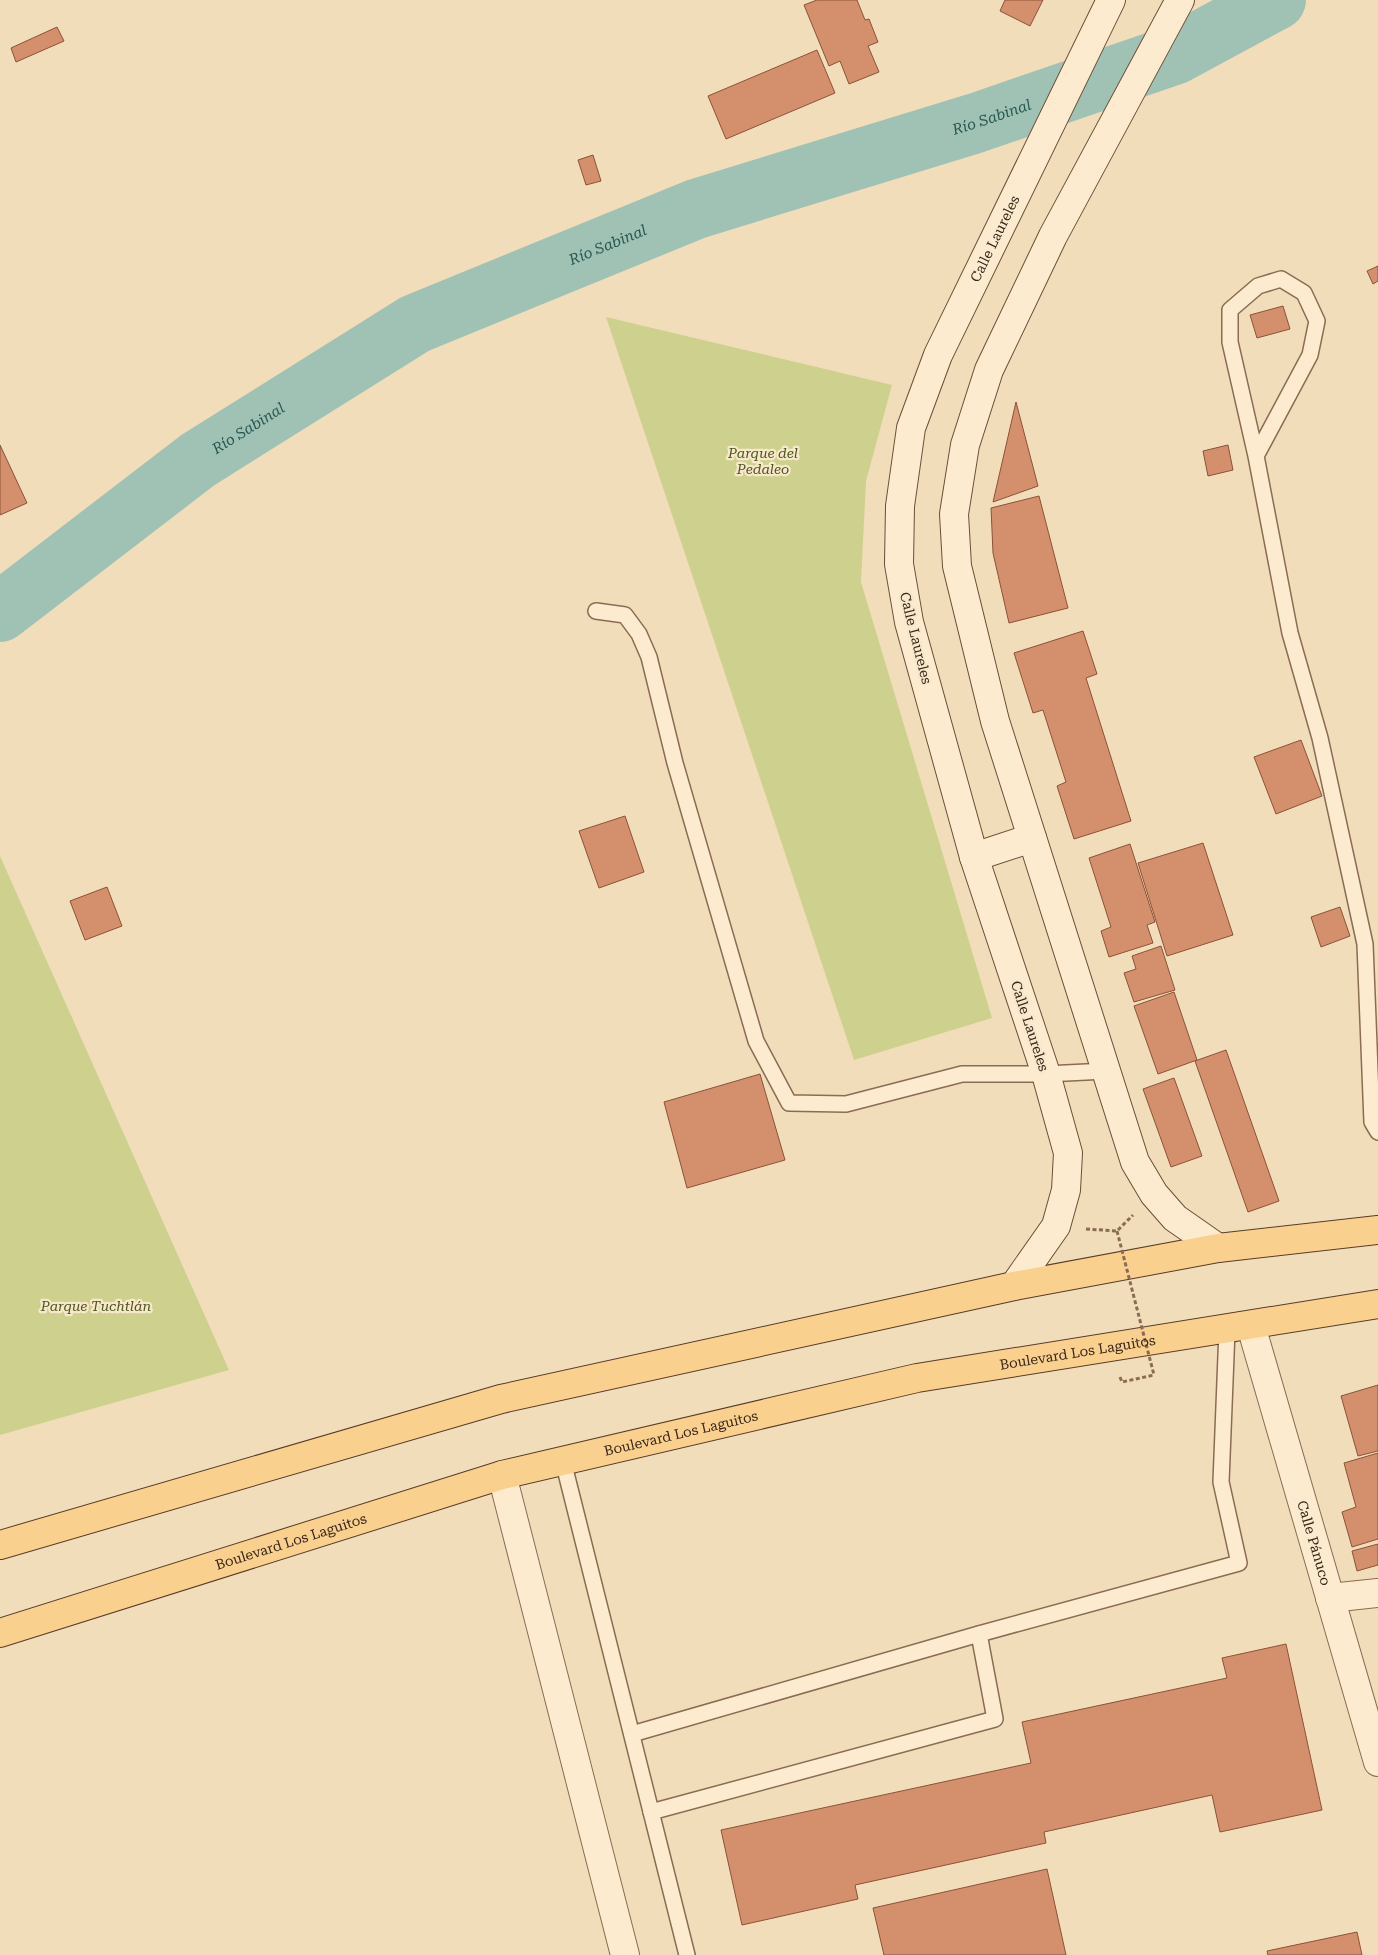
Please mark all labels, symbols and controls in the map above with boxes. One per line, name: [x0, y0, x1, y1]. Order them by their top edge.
water label: Río Sabinal: [949, 96, 1034, 139]
street label: Calle Laureles: [967, 192, 1023, 285]
water label: Río Sabinal: [565, 221, 650, 269]
water label: Río Sabinal: [208, 399, 288, 458]
park label: Parque del Pedaleo: [727, 445, 798, 477]
street label: Calle Laureles: [897, 590, 935, 686]
street label: Calle Laureles: [1008, 979, 1052, 1074]
park label: Parque Tuchtlán: [40, 1298, 151, 1314]
street label: Boulevard Los Laguitos: [998, 1332, 1157, 1373]
street label: Boulevard Los Laguitos: [602, 1407, 760, 1459]
street label: Calle Pánuco: [1294, 1499, 1334, 1587]
street label: Boulevard Los Laguitos: [213, 1510, 369, 1573]

